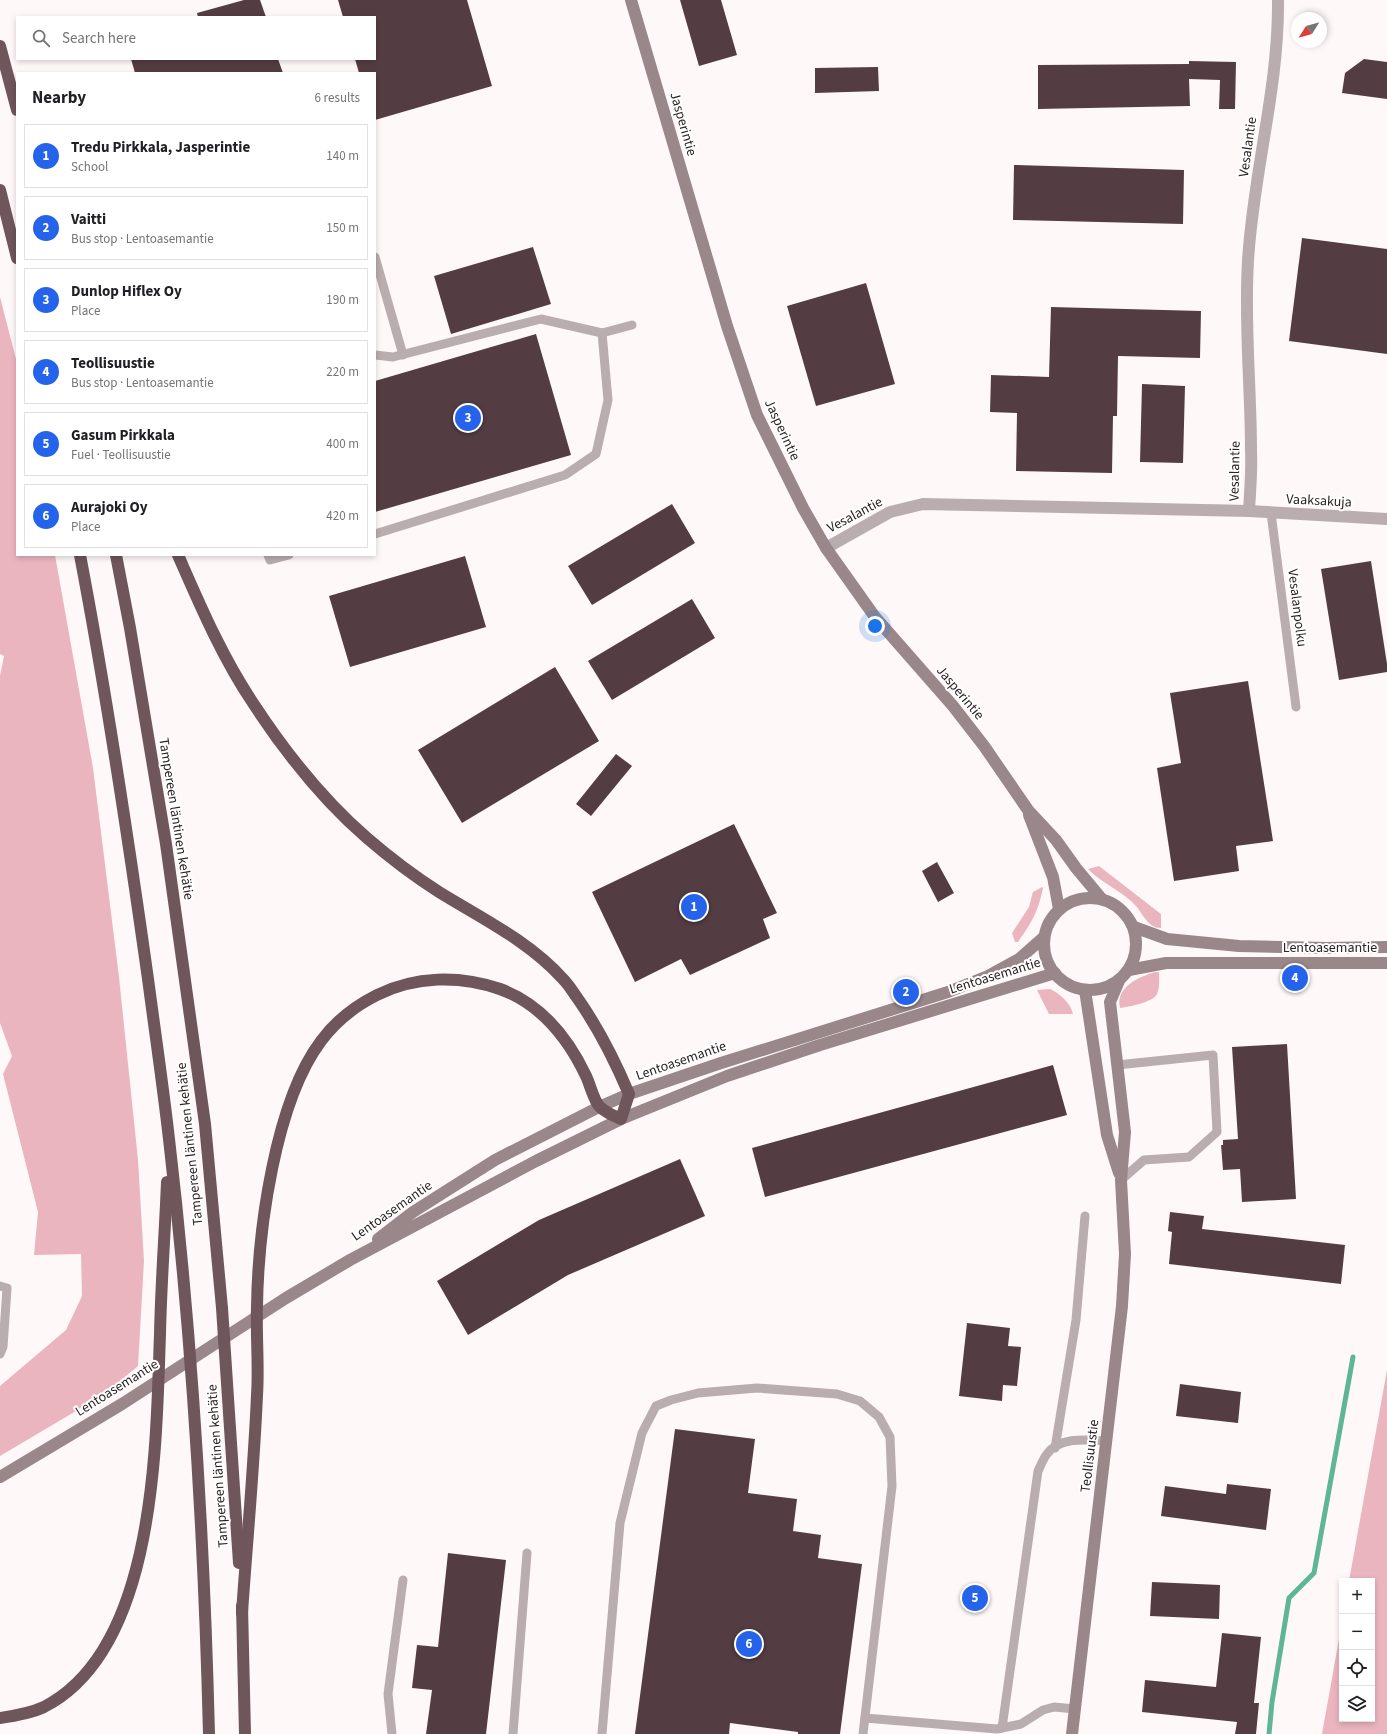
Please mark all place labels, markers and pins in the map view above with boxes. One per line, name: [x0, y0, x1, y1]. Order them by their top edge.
pin: 3: [455, 403, 481, 433]
pin: 1: [681, 892, 707, 922]
pin: 4: [1282, 963, 1308, 993]
pin: 2: [893, 977, 919, 1007]
pin: 5: [962, 1583, 988, 1613]
pin: 6: [736, 1629, 762, 1659]

